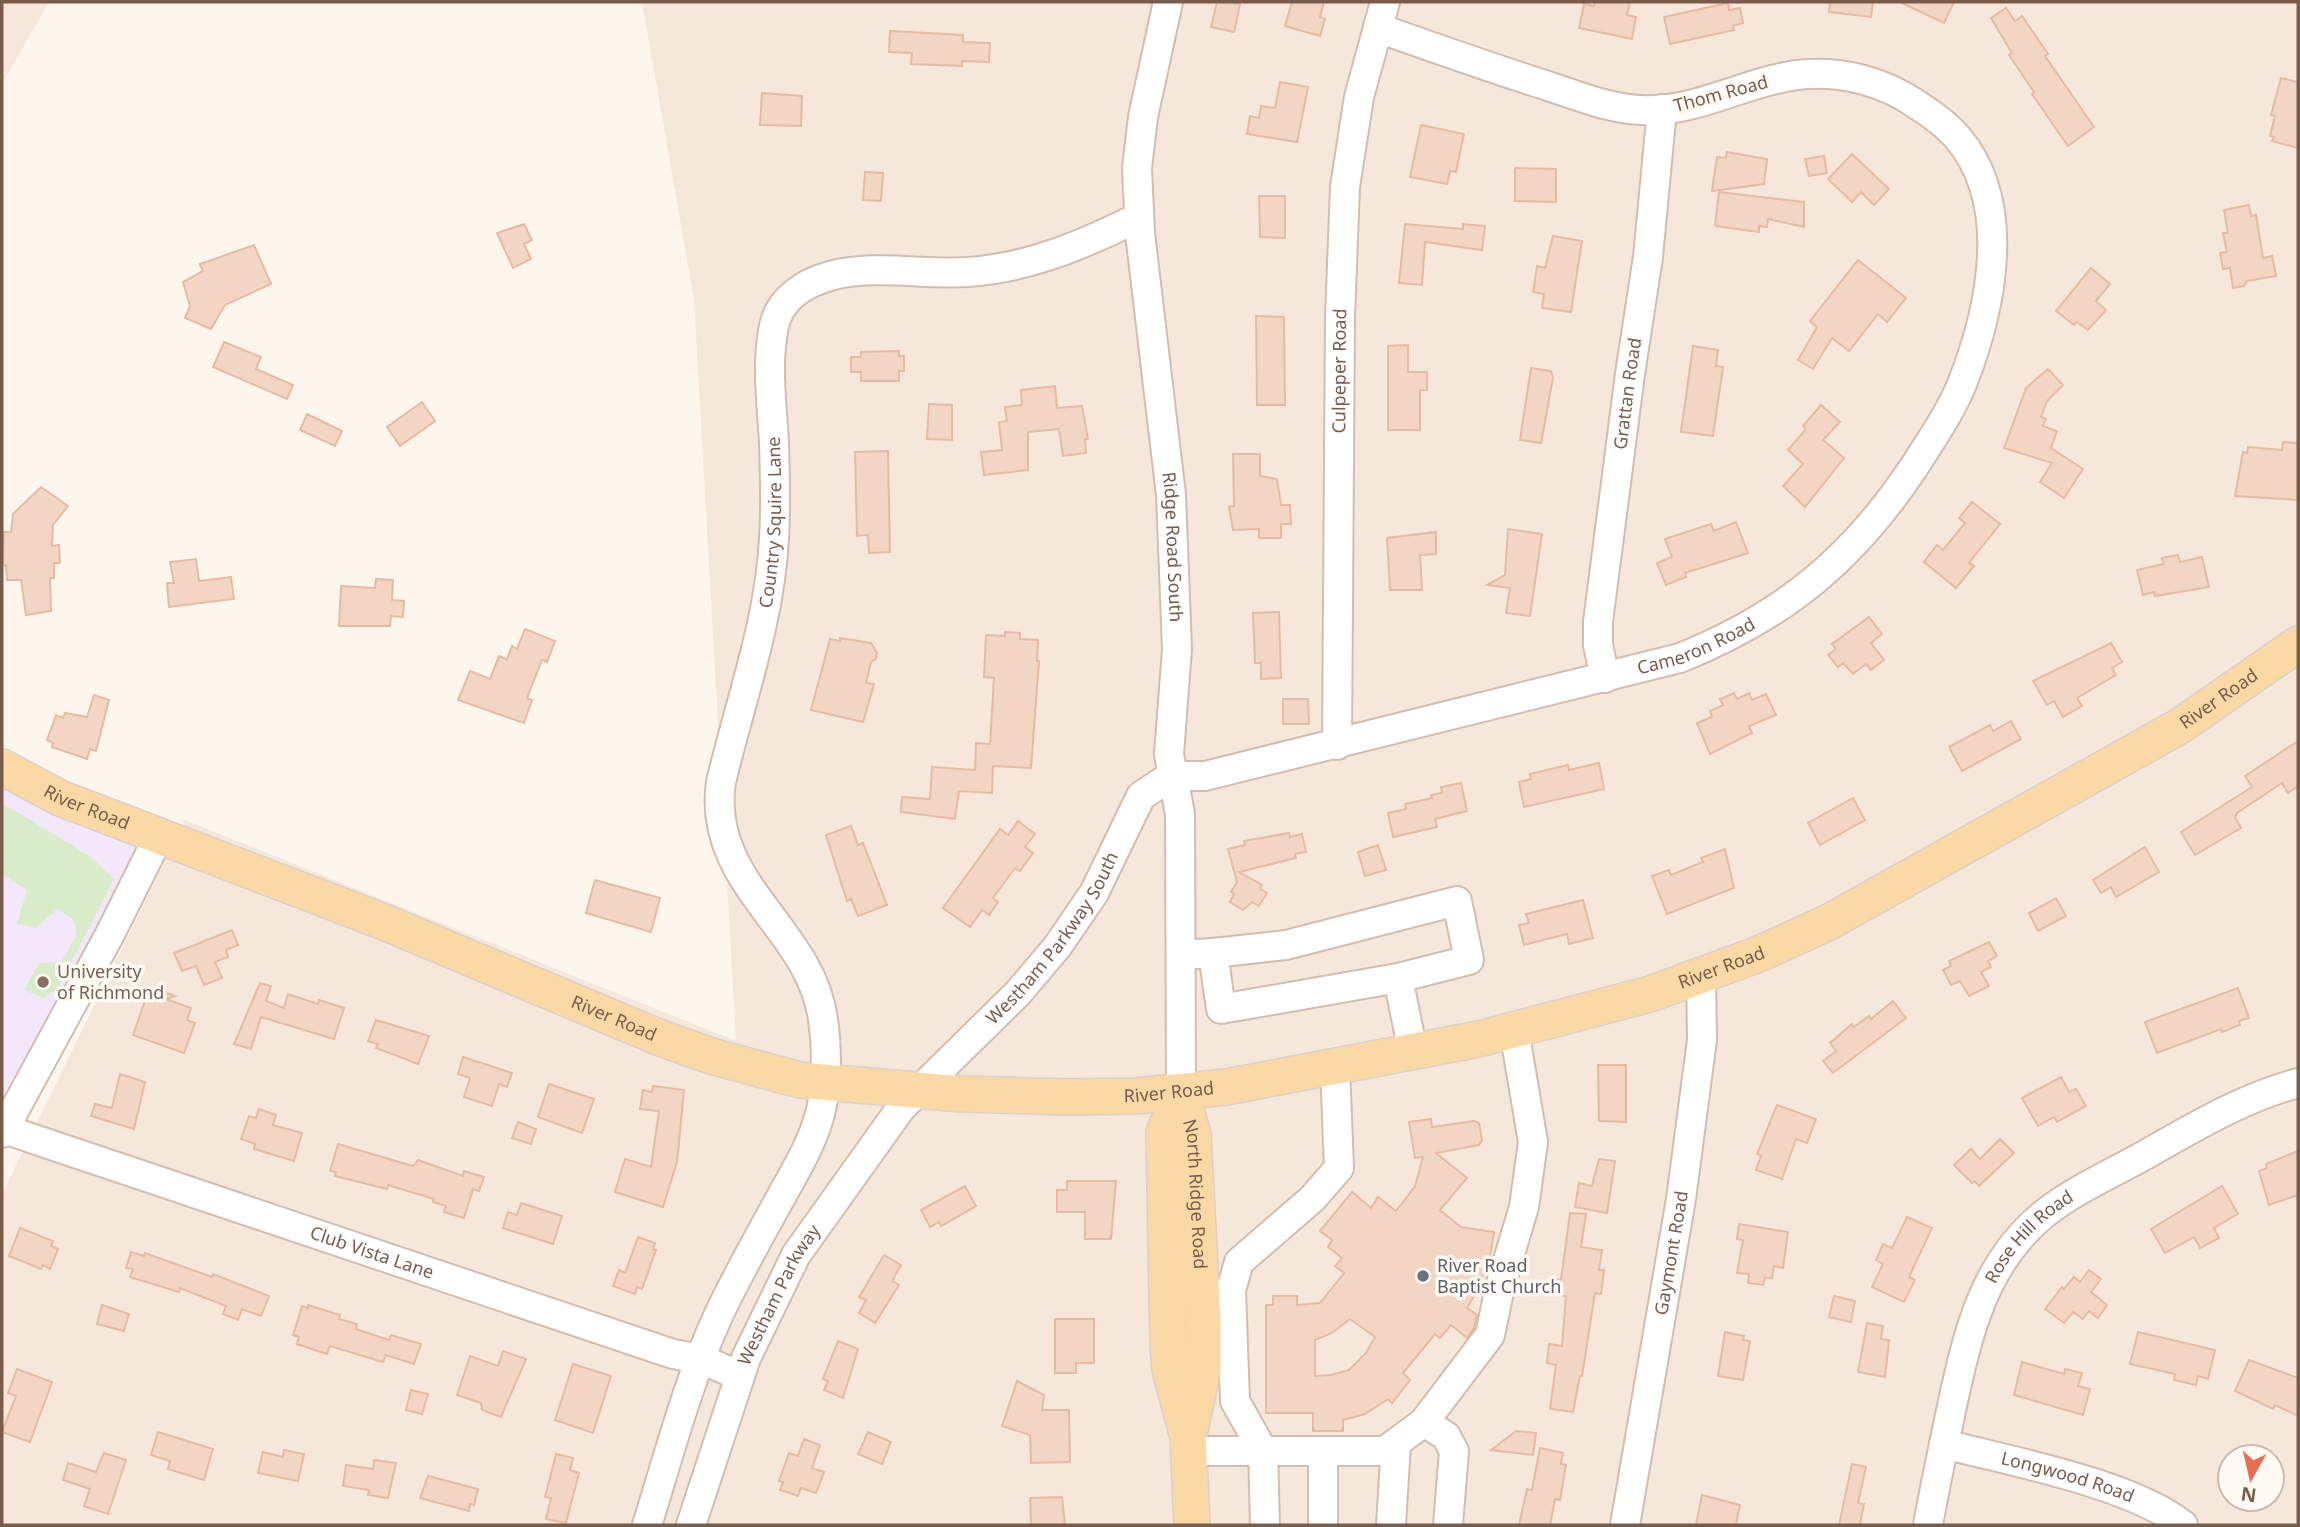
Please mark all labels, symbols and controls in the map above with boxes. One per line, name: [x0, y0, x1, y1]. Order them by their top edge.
street label: Thom Road: [1671, 69, 1771, 117]
street label: Culpeper Road: [1326, 308, 1351, 434]
street label: Grattan Road: [1607, 336, 1646, 451]
street label: Country Squire Lane: [752, 436, 786, 610]
street label: Ridge Road South: [1157, 471, 1189, 623]
street label: Cameron Road: [1634, 611, 1759, 679]
street label: River Road: [2174, 663, 2262, 734]
street label: River Road: [40, 778, 133, 835]
street label: Westham Parkway South: [980, 847, 1123, 1029]
street label: River Road: [1675, 940, 1768, 994]
place label: University of Richmond: [57, 959, 164, 1004]
marker: University of Richmond: [35, 974, 51, 990]
street label: River Road: [568, 989, 661, 1046]
street label: River Road: [1124, 1075, 1215, 1107]
street label: North Ridge Road: [1178, 1116, 1213, 1270]
street label: Rose Hill Road: [1979, 1184, 2077, 1287]
street label: Gaymont Road: [1648, 1189, 1693, 1317]
street label: Westham Parkway: [731, 1219, 826, 1369]
street label: Club Vista Lane: [307, 1220, 437, 1284]
place label: River Road Baptist Church: [1437, 1253, 1561, 1298]
marker: River Road Baptist Church: [1415, 1268, 1431, 1284]
north arrow: [2216, 1443, 2286, 1513]
street label: Longwood Road: [1999, 1445, 2138, 1508]
text: N: [2239, 1481, 2258, 1509]

